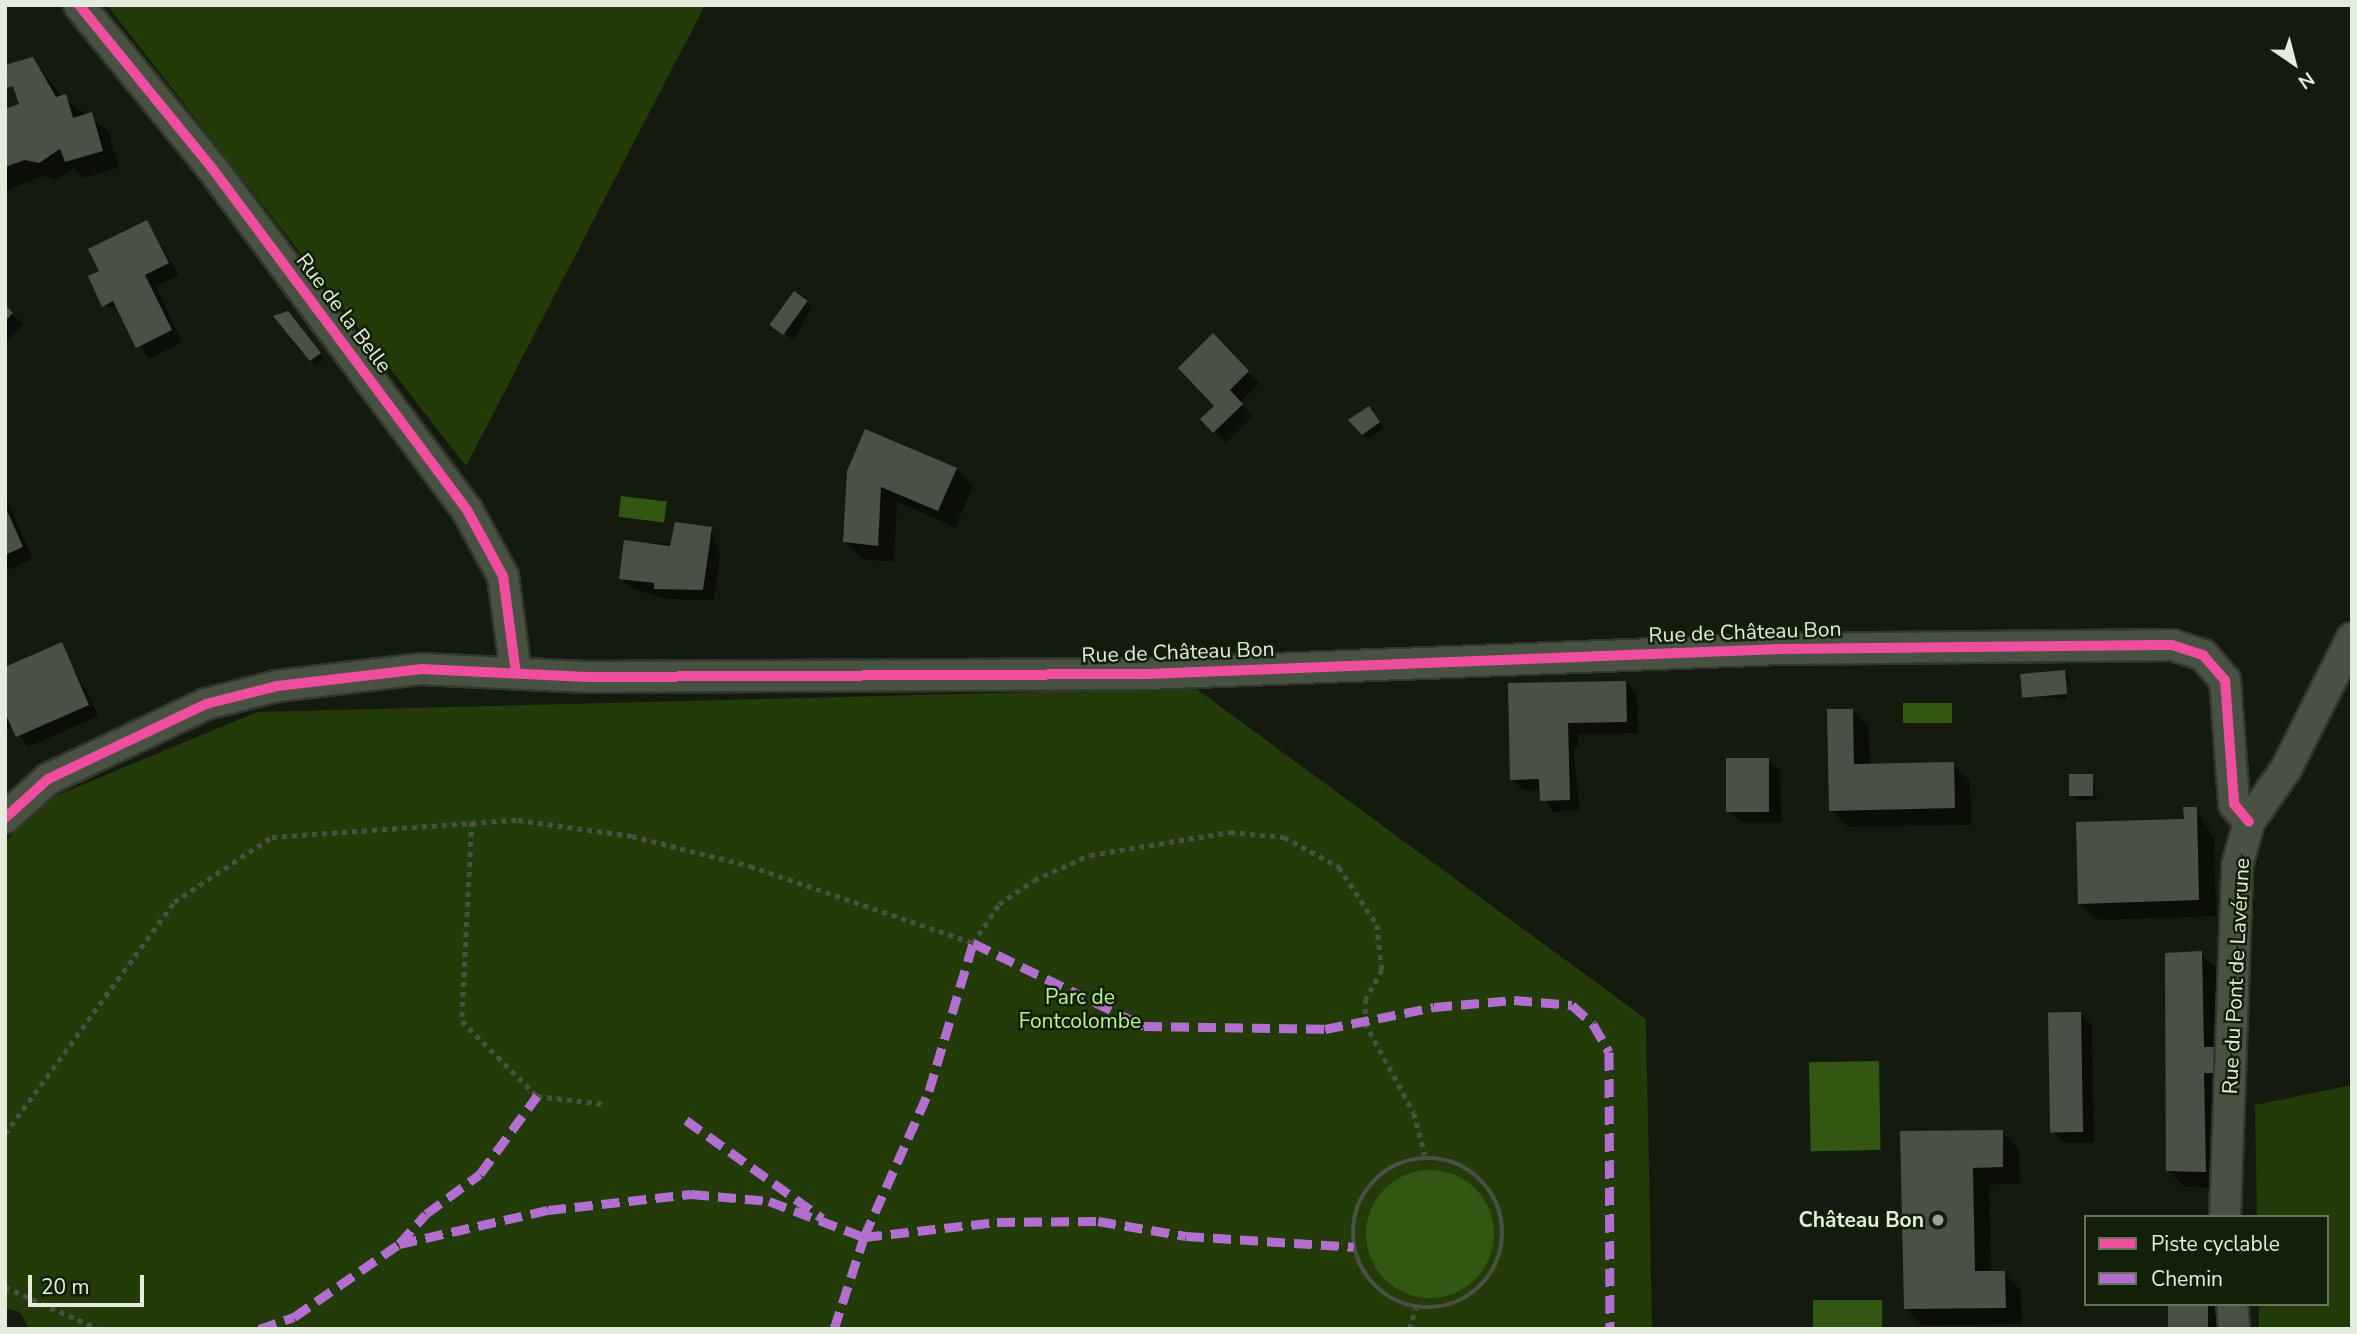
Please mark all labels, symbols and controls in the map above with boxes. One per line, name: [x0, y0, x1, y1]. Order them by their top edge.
north arrow: [2259, 28, 2329, 98]
text: N: [2293, 65, 2319, 95]
street label: Rue de la Belle: [291, 248, 397, 378]
street label: Rue de Château Bon: [1648, 616, 1842, 648]
street label: Rue de Château Bon: [1081, 636, 1275, 668]
street label: Rue du Pont de Lavérune: [2217, 857, 2255, 1095]
park label: Parc de Fontcolombe: [1019, 984, 1141, 1034]
place label: Château Bon: [1798, 1207, 1924, 1233]
marker: Château Bon: [1930, 1212, 1946, 1228]
legend: [2084, 1215, 2329, 1306]
text: Piste cyclable: [2151, 1230, 2280, 1258]
scale bar: [32, 1260, 147, 1304]
text: Chemin: [2151, 1265, 2223, 1293]
text: 20 m: [41, 1273, 90, 1301]

